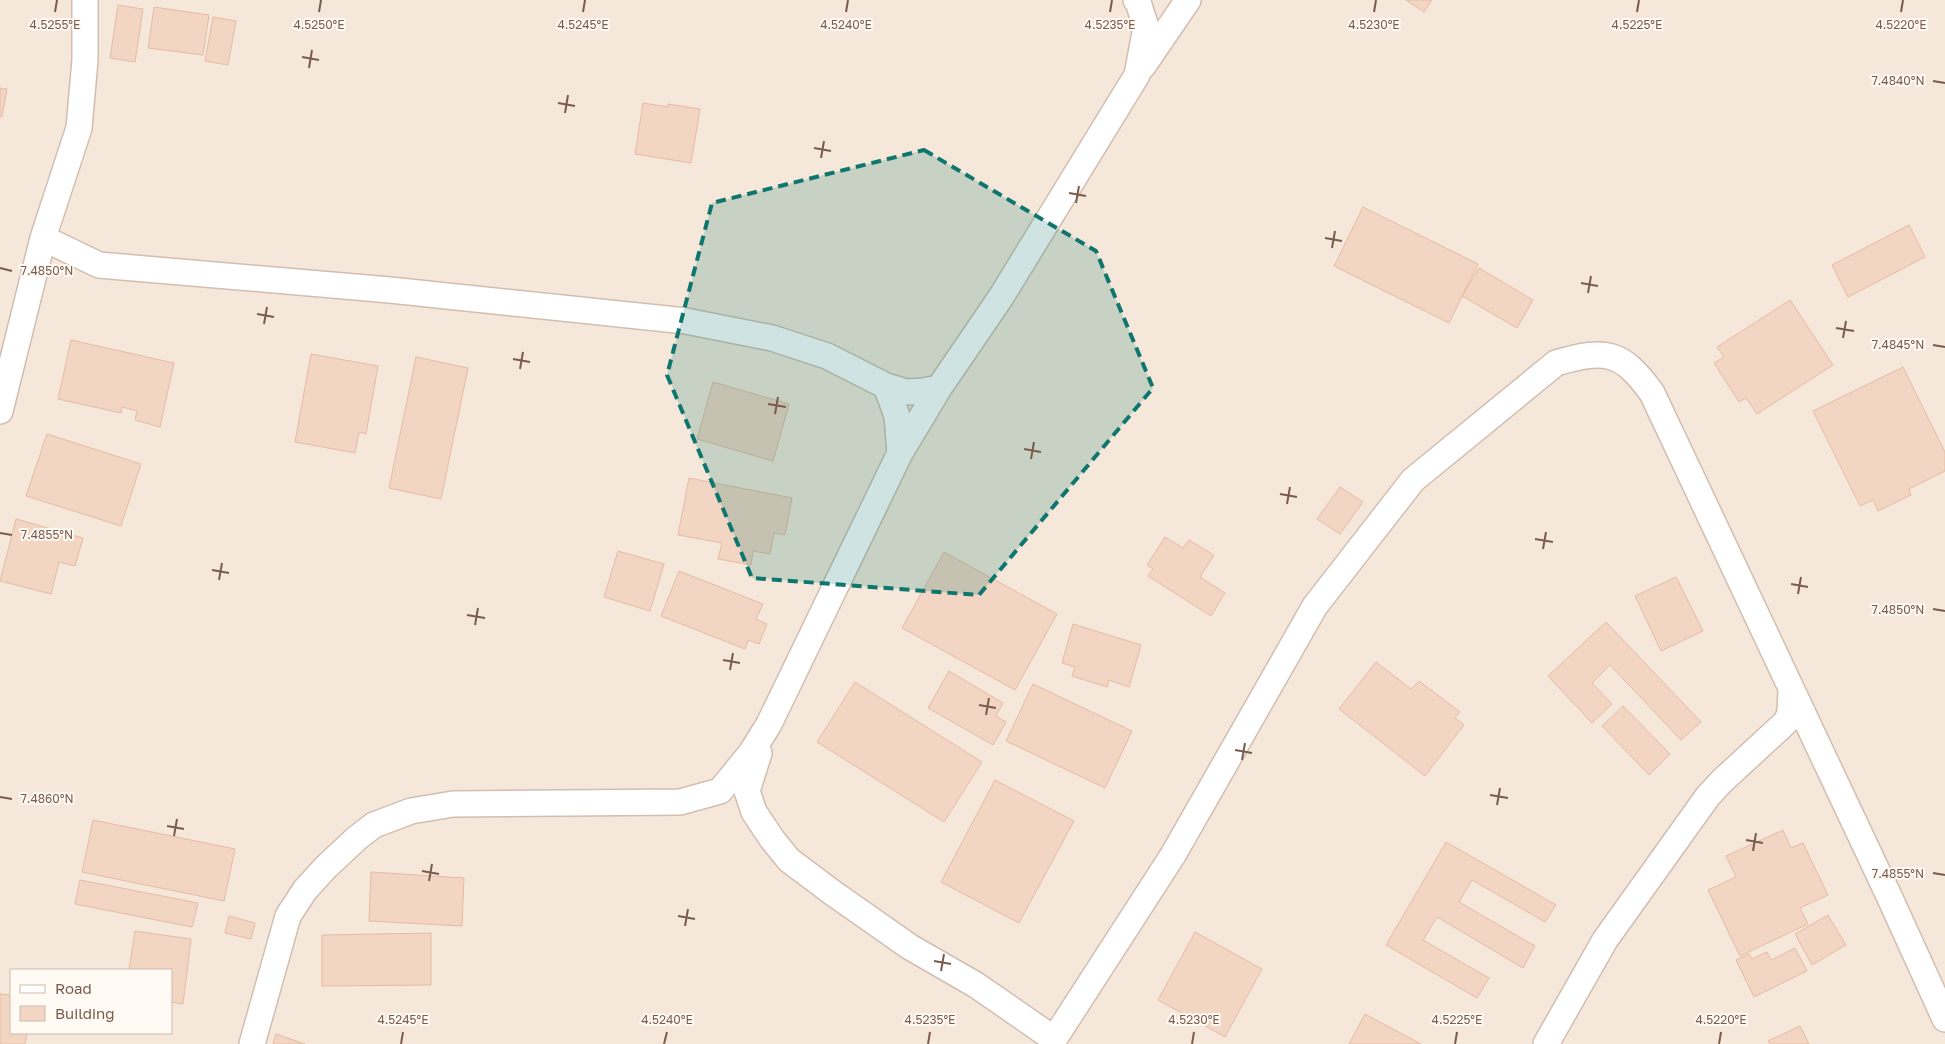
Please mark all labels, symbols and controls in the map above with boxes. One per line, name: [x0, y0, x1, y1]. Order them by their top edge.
text: 4.5255°E: [30, 17, 80, 32]
text: 4.5250°E: [293, 17, 345, 32]
text: 4.5245°E: [557, 17, 609, 32]
text: 4.5240°E: [820, 17, 872, 32]
text: 4.5235°E: [1085, 17, 1135, 32]
text: 4.5230°E: [1348, 17, 1400, 32]
text: 4.5225°E: [1612, 17, 1662, 32]
text: 4.5220°E: [1875, 17, 1927, 32]
text: 7.4840°N: [1871, 73, 1925, 88]
text: 7.4850°N: [21, 263, 73, 278]
text: 7.4845°N: [1872, 337, 1924, 352]
text: 7.4855°N: [21, 527, 73, 542]
text: 7.4850°N: [1872, 602, 1924, 617]
text: 7.4860°N: [20, 791, 74, 806]
text: 7.4855°N: [1872, 866, 1924, 881]
legend: [10, 969, 172, 1034]
text: Road: [55, 979, 92, 997]
text: Building: [55, 1004, 115, 1022]
text: 4.5245°E: [377, 1012, 429, 1027]
text: 4.5240°E: [641, 1012, 693, 1027]
text: 4.5235°E: [905, 1012, 955, 1027]
text: 4.5230°E: [1168, 1012, 1220, 1027]
text: 4.5225°E: [1432, 1012, 1482, 1027]
text: 4.5220°E: [1695, 1012, 1747, 1027]

